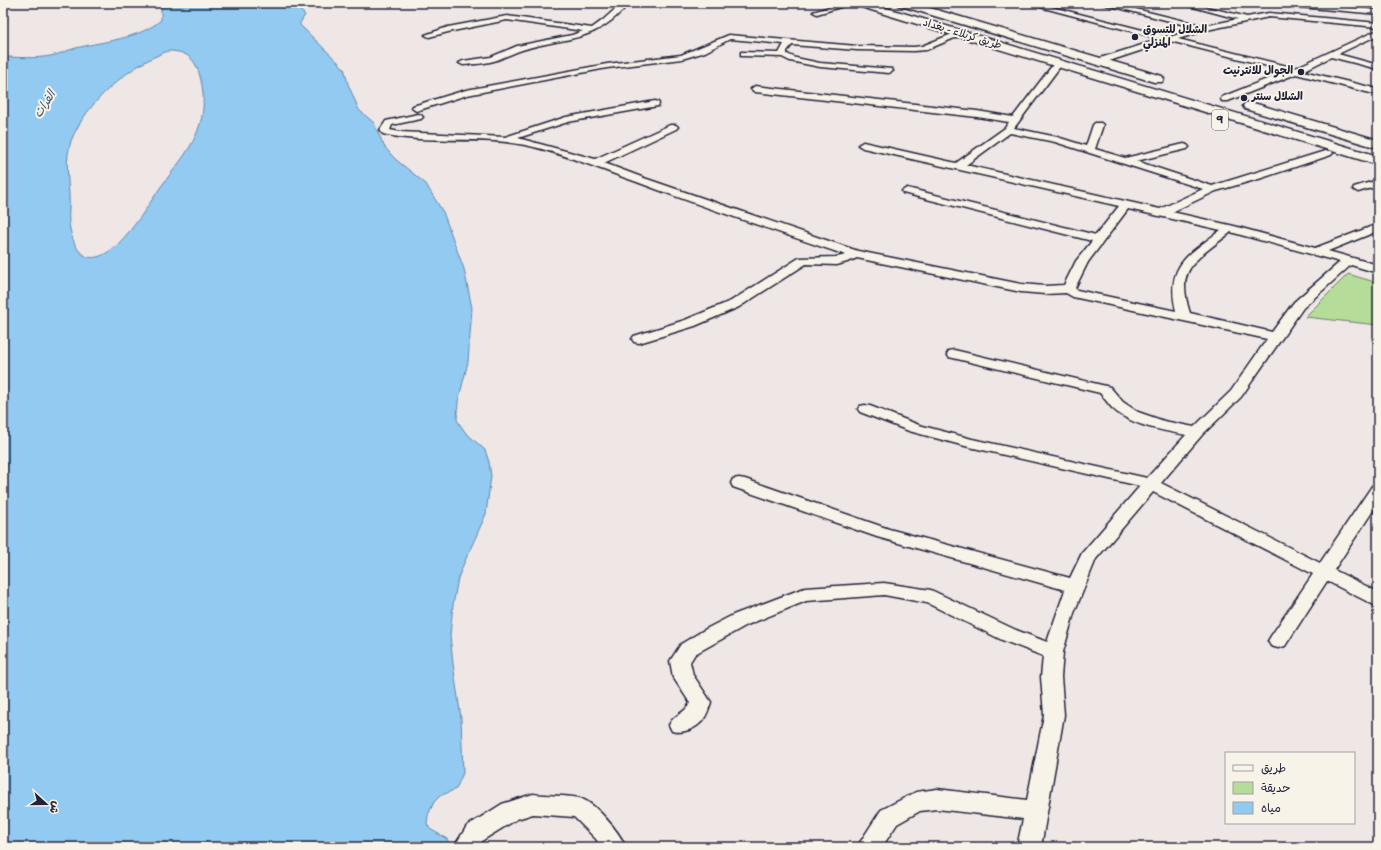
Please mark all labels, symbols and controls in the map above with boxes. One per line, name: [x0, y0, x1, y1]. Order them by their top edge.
street label: طريق كربلاء - بغداد: [921, 16, 1003, 53]
place label: الشلال للتسوق المنزلي: [1143, 24, 1207, 52]
marker: الشلال للتسوق المنزلي: [1130, 32, 1140, 42]
place label: الجوال للانترنيت: [1223, 65, 1293, 78]
marker: الجوال للانترنيت: [1296, 67, 1306, 77]
water label: الفرات: [31, 87, 61, 121]
place label: الشلال سنتر: [1251, 91, 1303, 104]
marker: الشلال سنتر: [1239, 93, 1249, 103]
road number: 9: [1212, 110, 1228, 130]
legend: [1225, 752, 1355, 824]
text: طريق: [1261, 763, 1286, 777]
text: حديقة: [1261, 783, 1290, 797]
north arrow: [26, 784, 66, 824]
text: ش: [46, 799, 61, 815]
text: مياه: [1261, 803, 1281, 817]

